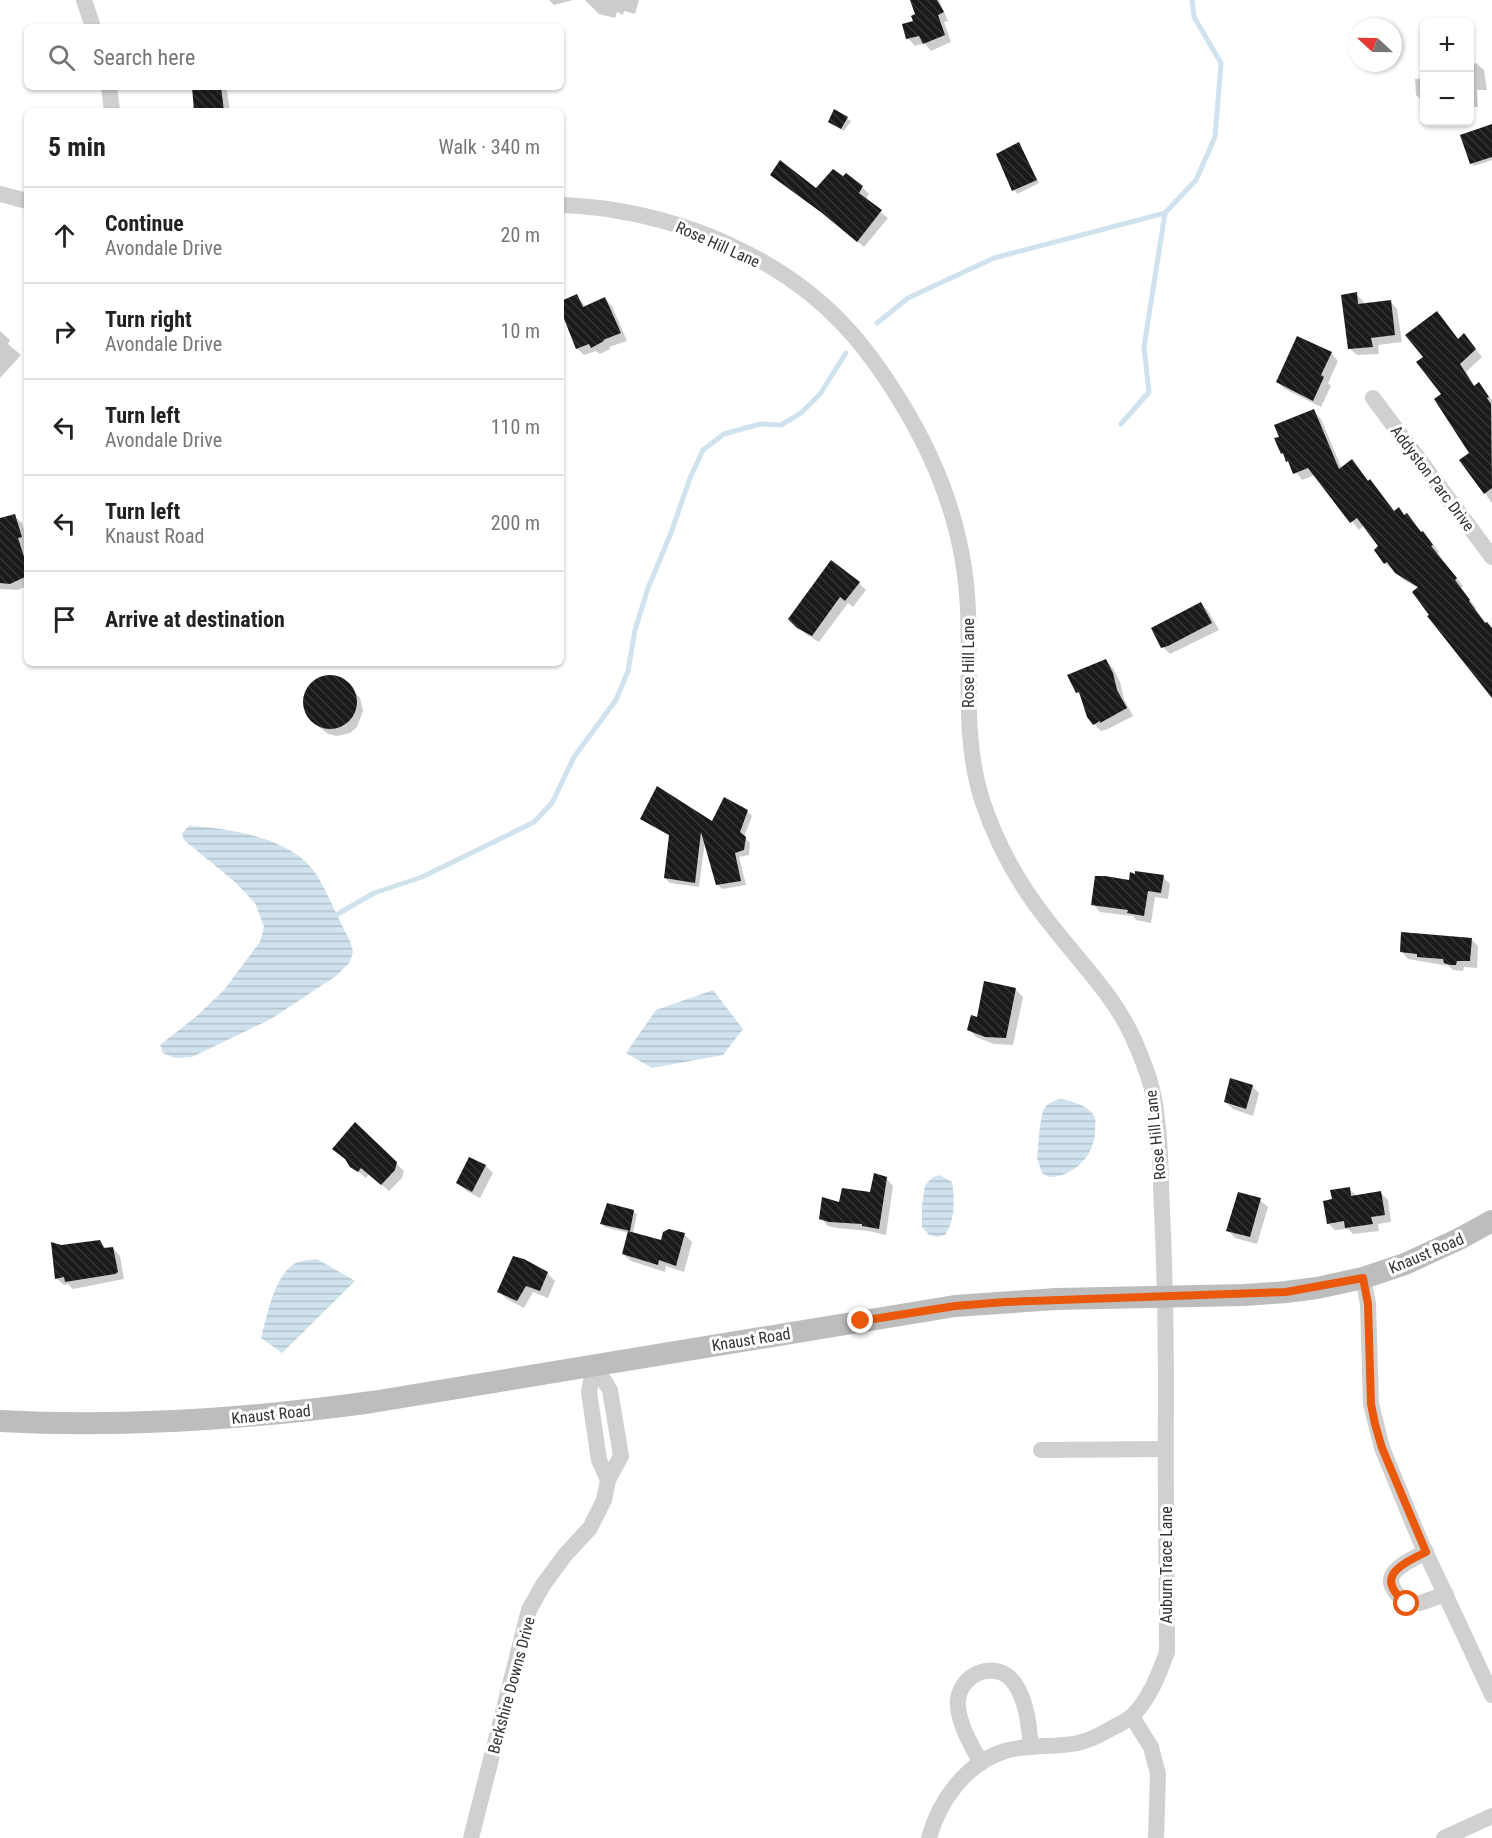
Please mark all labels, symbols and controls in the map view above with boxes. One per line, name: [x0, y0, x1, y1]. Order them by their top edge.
north arrow: [1348, 18, 1402, 72]
map controls: [1420, 18, 1474, 126]
button: +: [1420, 18, 1474, 72]
search box: [24, 24, 564, 90]
icon: search: [45, 41, 78, 74]
text: Search here: [93, 45, 195, 70]
button: −: [1420, 72, 1474, 126]
text: 5 min: [48, 132, 106, 162]
text: Walk · 340 m: [439, 135, 540, 159]
text: Continue: [105, 211, 184, 236]
street label: Rose Hill Lane: [673, 217, 763, 271]
icon: ahead: [48, 219, 81, 252]
text: 20 m: [501, 223, 540, 247]
text: Avondale Drive: [105, 236, 222, 260]
text: Turn right: [105, 307, 192, 332]
icon: right: [48, 315, 81, 348]
text: 10 m: [501, 319, 540, 343]
text: Avondale Drive: [105, 332, 222, 356]
text: Turn left: [105, 403, 180, 428]
icon: left: [48, 411, 81, 444]
text: 110 m: [491, 415, 540, 439]
street label: Addyston Parc Drive: [1387, 422, 1478, 535]
text: Avondale Drive: [105, 428, 222, 452]
text: Turn left: [105, 499, 180, 524]
icon: left: [48, 507, 81, 540]
text: 200 m: [491, 511, 540, 535]
text: Knaust Road: [105, 524, 204, 548]
icon: arrive: [48, 603, 81, 636]
text: Arrive at destination: [105, 607, 285, 632]
street label: Rose Hill Lane: [959, 618, 978, 708]
street label: Rose Hill Lane: [1141, 1089, 1170, 1181]
street label: Knaust Road: [1386, 1229, 1467, 1278]
route end: [847, 1307, 873, 1333]
street label: Knaust Road: [710, 1324, 792, 1355]
street label: Knaust Road: [231, 1401, 312, 1428]
street label: Auburn Trace Lane: [1157, 1506, 1176, 1624]
route start: [1393, 1590, 1419, 1616]
street label: Berkshire Downs Drive: [484, 1615, 539, 1756]

